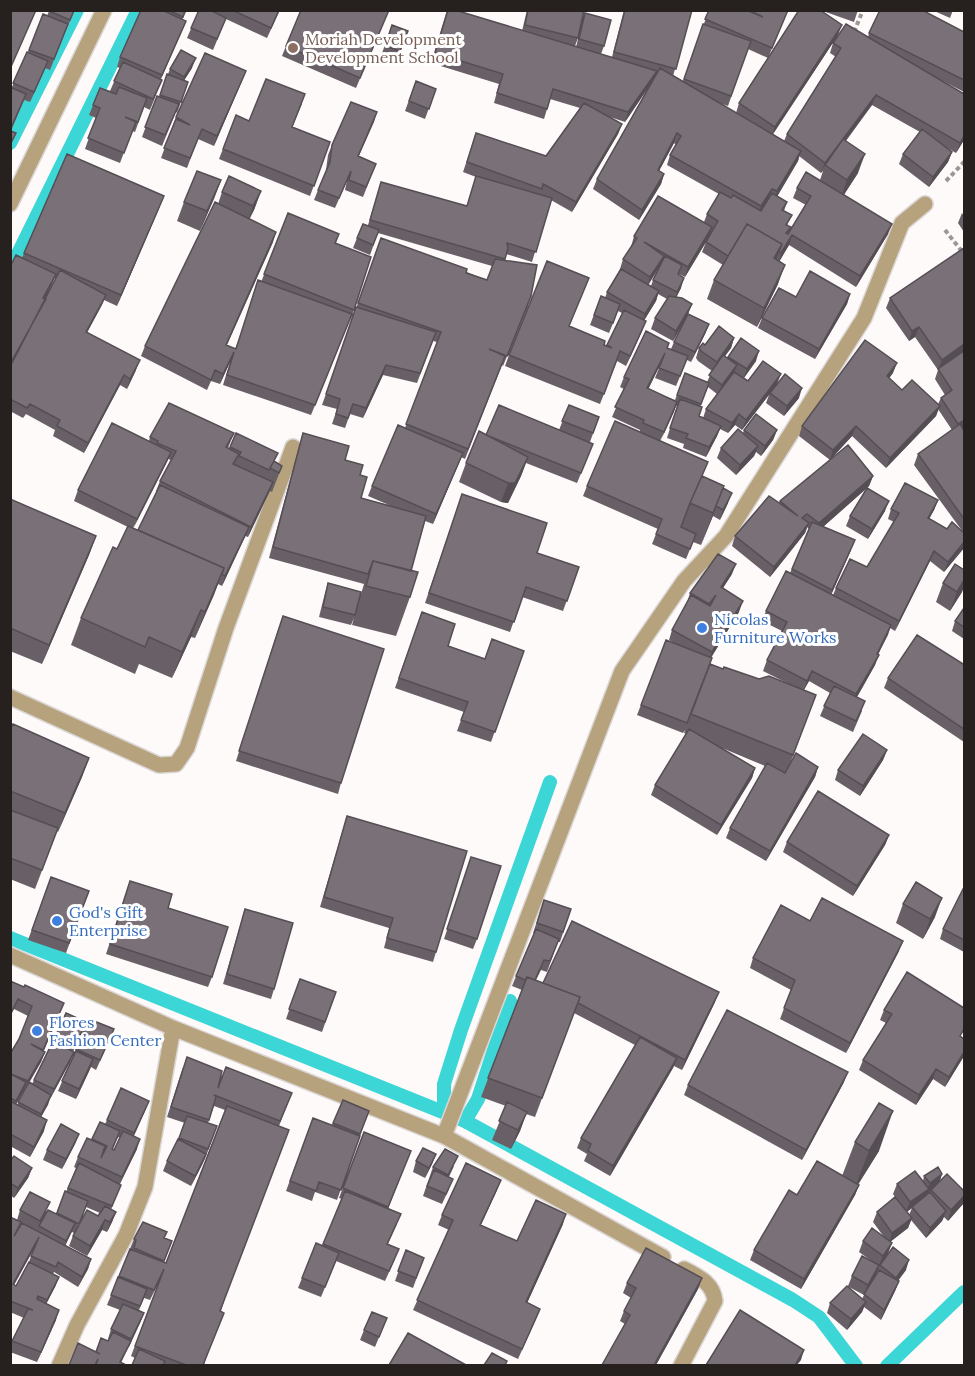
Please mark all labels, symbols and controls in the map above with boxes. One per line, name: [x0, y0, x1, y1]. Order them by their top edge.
place label: Moriah Development Development School: [305, 29, 462, 67]
marker: Moriah Development Development School: [286, 41, 300, 55]
place label: Nicolas Furniture Works: [714, 609, 837, 647]
marker: Nicolas Furniture Works: [695, 621, 709, 635]
place label: God's Gift Enterprise: [69, 902, 148, 940]
marker: God's Gift Enterprise: [50, 914, 64, 928]
place label: Flores Fashion Center: [49, 1012, 161, 1050]
marker: Flores Fashion Center: [30, 1024, 44, 1038]

